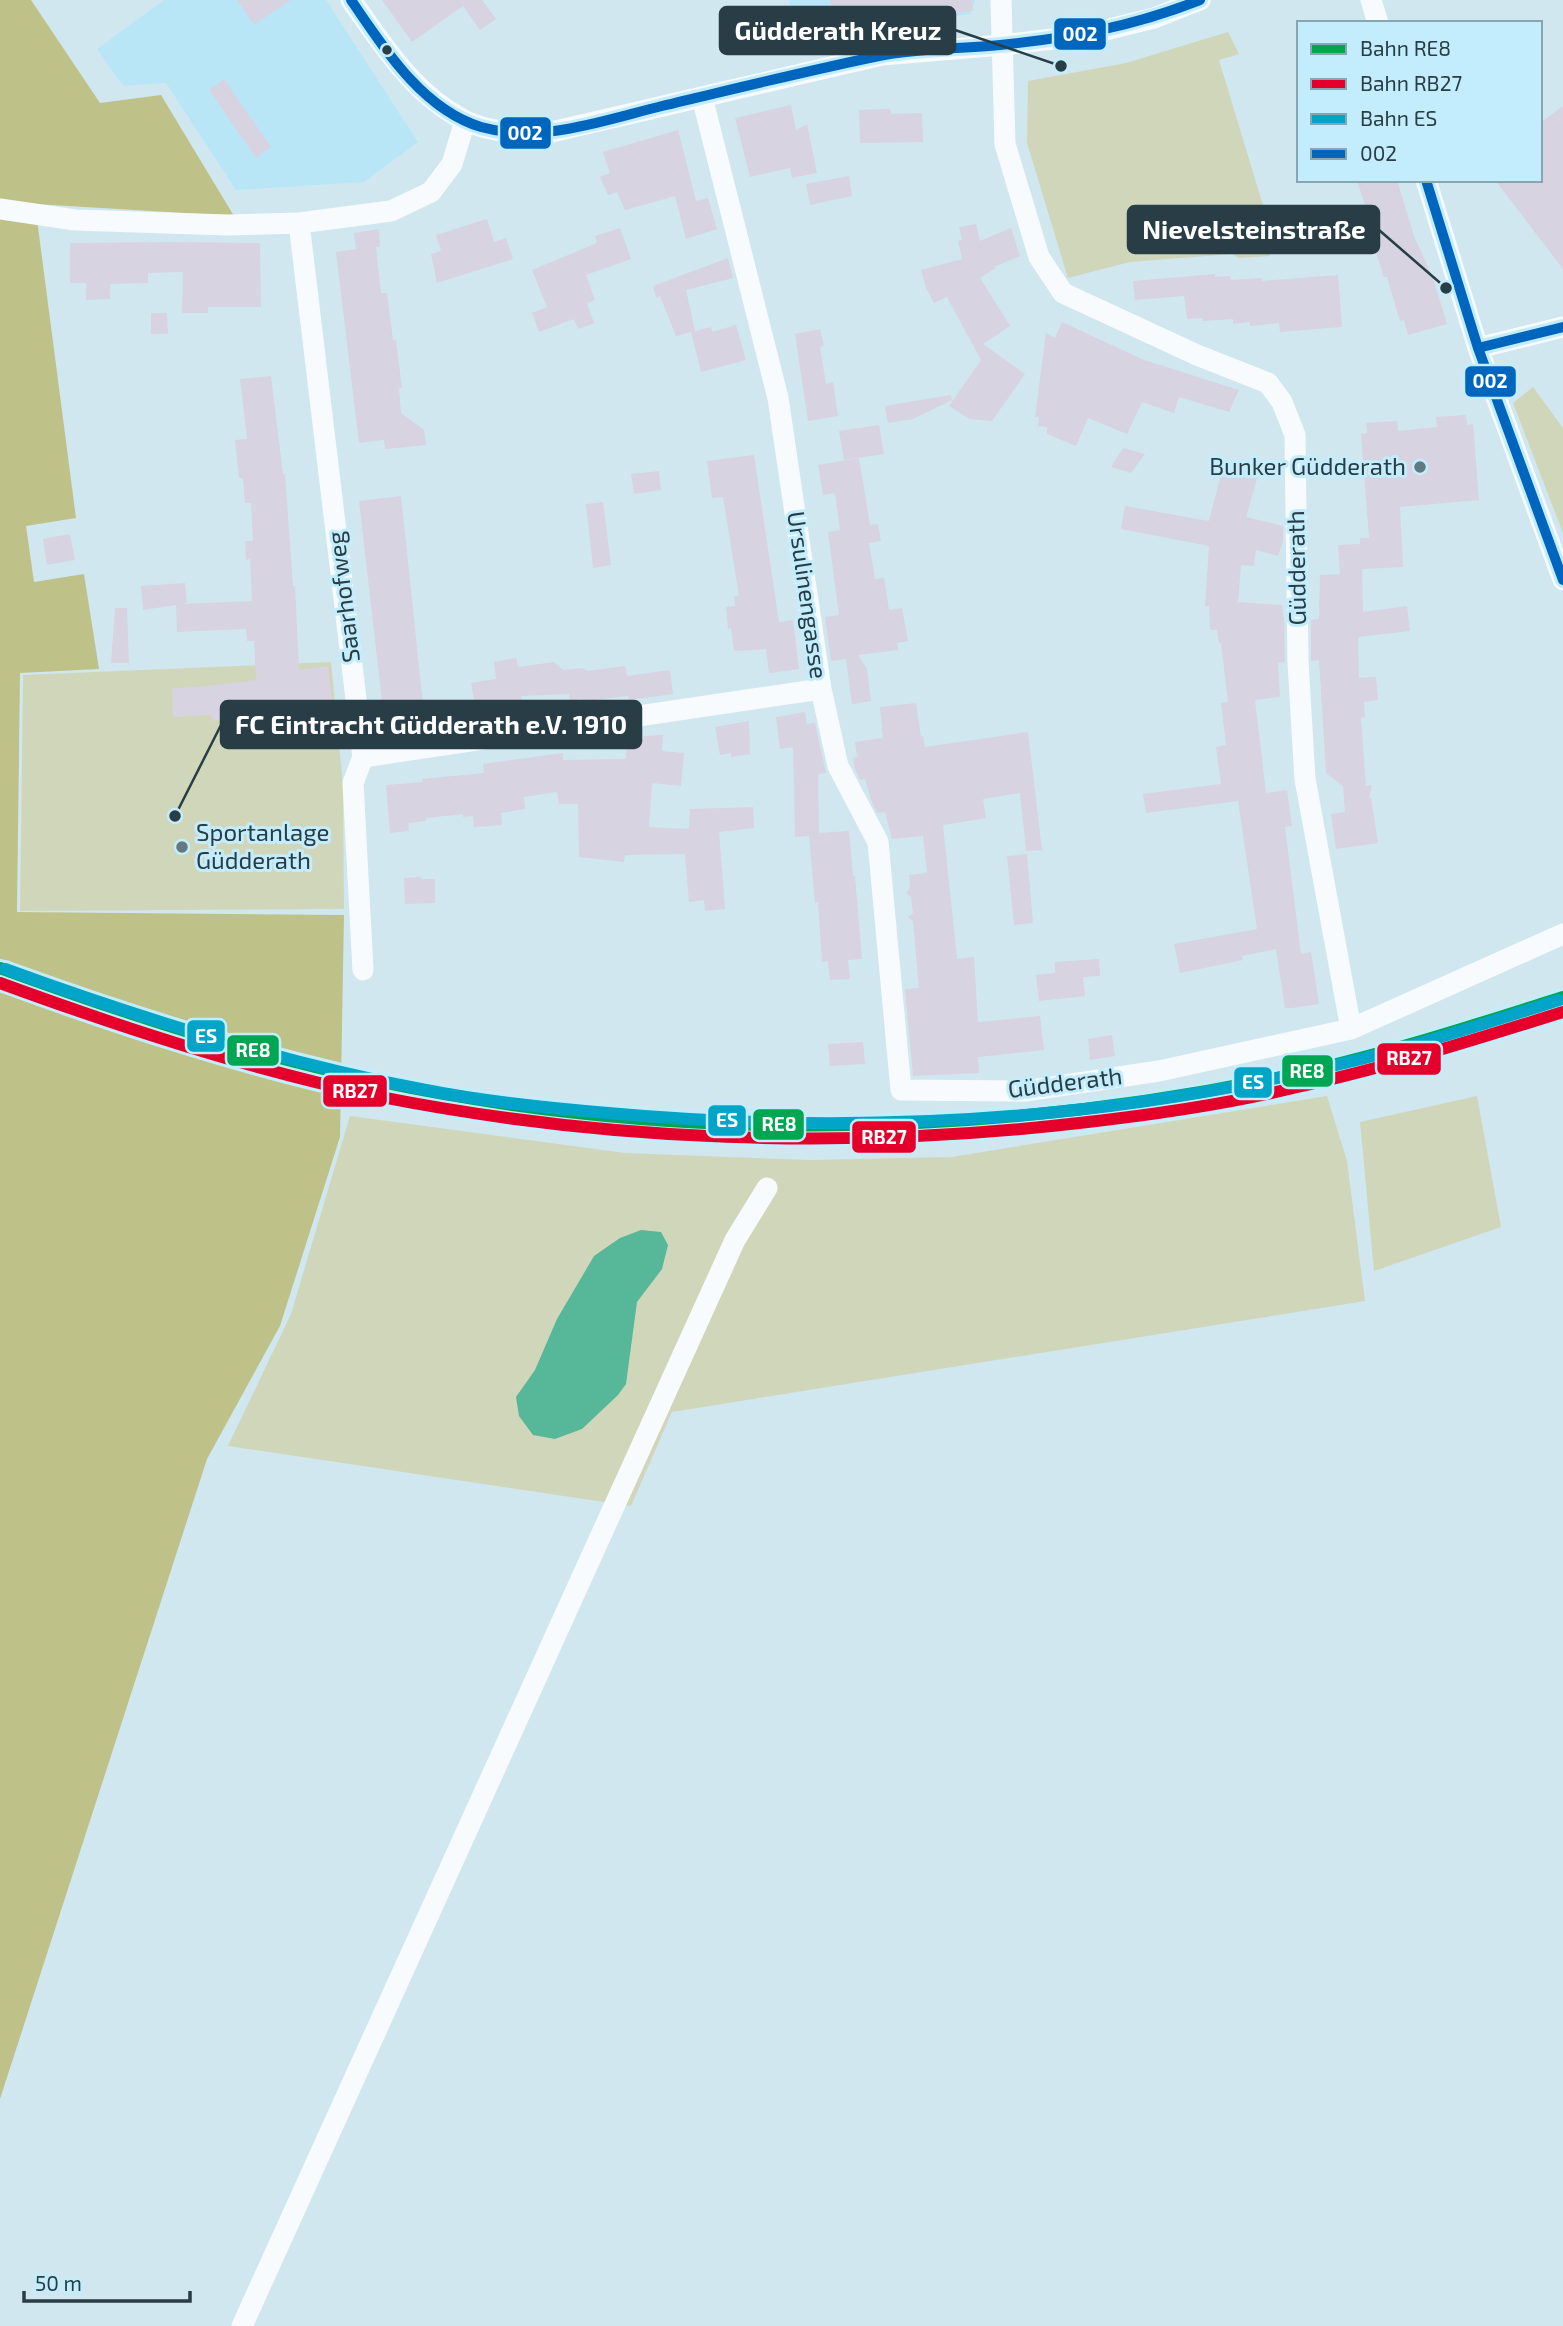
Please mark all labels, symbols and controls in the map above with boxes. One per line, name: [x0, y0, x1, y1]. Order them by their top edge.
callout: Güdderath Kreuz: [720, 7, 955, 54]
text: Güdderath Kreuz: [735, 14, 941, 45]
line badge: 002: [1053, 17, 1107, 51]
legend: [1297, 21, 1542, 182]
text: 002: [1062, 22, 1098, 45]
text: Bahn RE8: [1360, 35, 1451, 60]
unlabelled marker: [380, 43, 394, 57]
text: Bahn RB27: [1360, 70, 1462, 95]
text: Bahn ES: [1360, 105, 1437, 130]
line badge: 002: [499, 116, 552, 150]
text: 002: [507, 121, 543, 144]
text: 002: [1360, 140, 1397, 165]
callout: Nievelsteinstraße: [1128, 206, 1379, 253]
text: Nievelsteinstraße: [1142, 213, 1366, 244]
line badge: 002: [1464, 365, 1517, 398]
text: 002: [1472, 369, 1508, 392]
place label: Bunker Güdderath: [1209, 451, 1406, 480]
marker: Bunker Güdderath: [1412, 459, 1428, 475]
street label: Ursulinengasse: [782, 509, 835, 681]
street label: Güdderath: [1280, 510, 1311, 626]
street label: Saarhofweg: [320, 530, 365, 665]
callout: FC Eintracht Güdderath e.V. 1910: [221, 701, 641, 748]
text: FC Eintracht Güdderath e.V. 1910: [235, 708, 627, 739]
place label: Sportanlage Güdderath: [196, 817, 329, 874]
marker: Sportanlage Güdderath: [174, 839, 190, 855]
line badge: ES: [186, 1019, 226, 1053]
text: ES: [195, 1024, 217, 1047]
line badge: RE8: [226, 1034, 280, 1067]
text: RE8: [235, 1038, 271, 1061]
line badge: RB27: [1376, 1042, 1442, 1076]
text: RB27: [1386, 1046, 1432, 1069]
line badge: RE8: [1281, 1054, 1334, 1088]
text: RE8: [1289, 1059, 1325, 1082]
street label: Güdderath: [1006, 1060, 1124, 1103]
line badge: ES: [1233, 1066, 1273, 1099]
text: ES: [1242, 1070, 1264, 1093]
line badge: RB27: [322, 1074, 388, 1108]
text: RB27: [332, 1079, 378, 1102]
line badge: ES: [707, 1104, 747, 1137]
text: ES: [716, 1108, 738, 1131]
line badge: RE8: [752, 1108, 805, 1141]
text: RE8: [761, 1112, 797, 1135]
line badge: RB27: [851, 1120, 917, 1154]
text: RB27: [861, 1125, 907, 1148]
scale bar: [24, 2260, 191, 2304]
text: 50 m: [35, 2270, 82, 2295]

